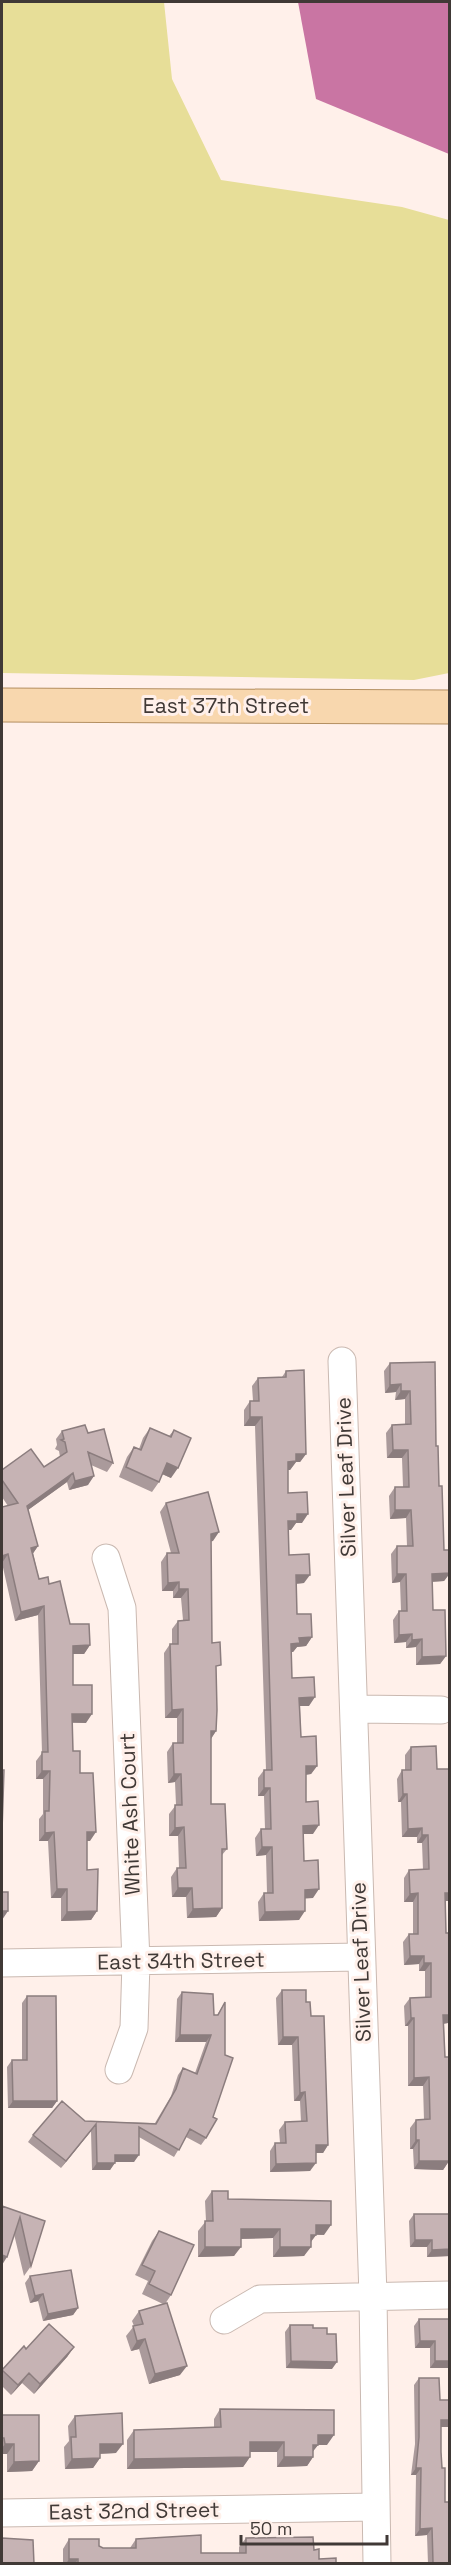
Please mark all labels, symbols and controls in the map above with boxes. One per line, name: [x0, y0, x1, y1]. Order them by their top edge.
street label: East 37th Street: [143, 692, 309, 719]
street label: Silver Leaf Drive: [329, 1397, 362, 1557]
street label: White Ash Court: [113, 1732, 146, 1896]
street label: Silver Leaf Drive: [344, 1882, 377, 2042]
street label: East 34th Street: [97, 1946, 265, 1975]
street label: East 32nd Street: [48, 2496, 220, 2525]
scale bar: [241, 2508, 386, 2546]
text: 50 m: [250, 2517, 292, 2540]

